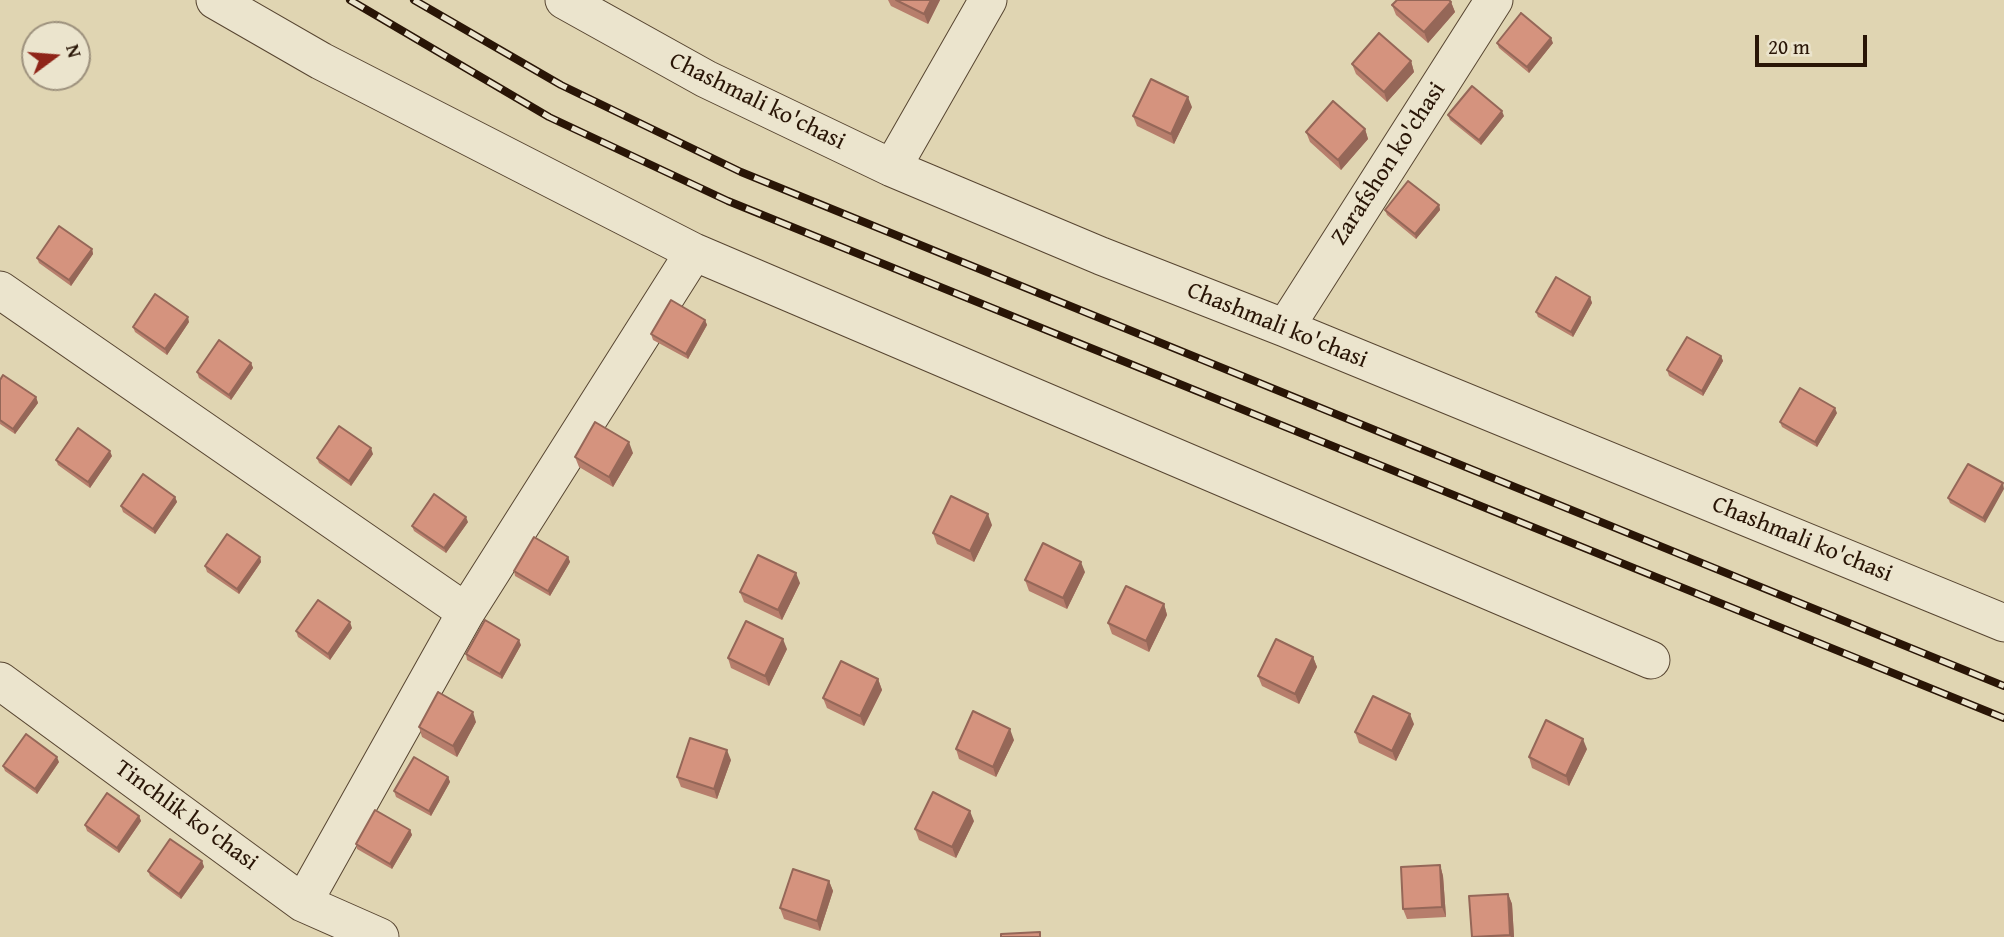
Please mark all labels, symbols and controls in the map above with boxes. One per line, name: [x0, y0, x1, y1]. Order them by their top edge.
north arrow: [21, 21, 91, 91]
scale bar: [1759, 21, 1871, 65]
text: 20 m: [1768, 31, 1810, 62]
text: N: [59, 41, 89, 61]
street label: Chashmali ko'chasi: [664, 47, 850, 157]
street label: Zarafshon ko'chasi: [1326, 77, 1452, 251]
street label: Chashmali ko'chasi: [1183, 277, 1371, 375]
street label: Chashmali ko'chasi: [1708, 491, 1896, 589]
street label: Tinchlik ko'chasi: [109, 754, 263, 878]

